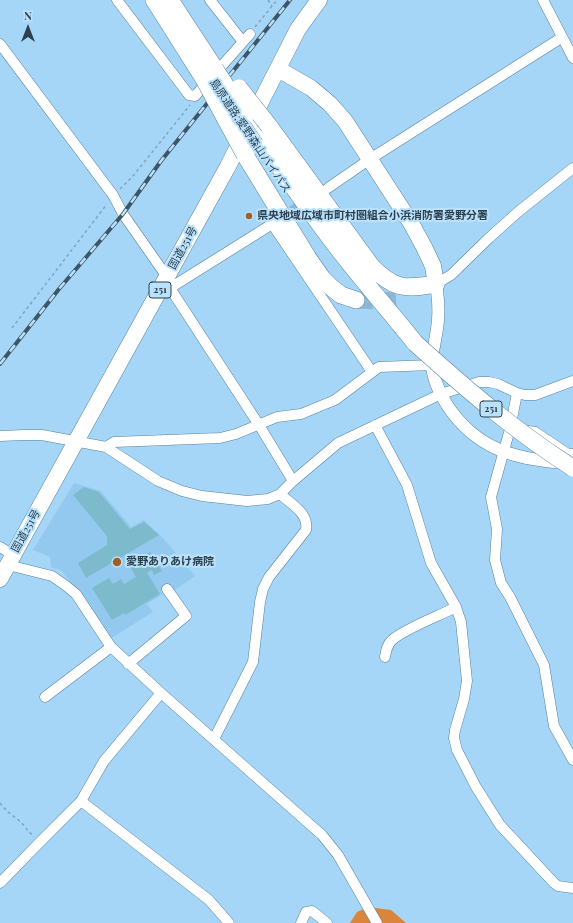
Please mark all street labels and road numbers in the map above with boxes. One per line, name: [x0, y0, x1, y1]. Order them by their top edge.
street label: 島原道路;愛野森山バイパス: [207, 76, 293, 196]
street label: 国道251号: [166, 224, 200, 272]
road number: 251: [149, 282, 171, 298]
road number: 251: [480, 401, 502, 417]
street label: 国道251号: [9, 507, 43, 555]

